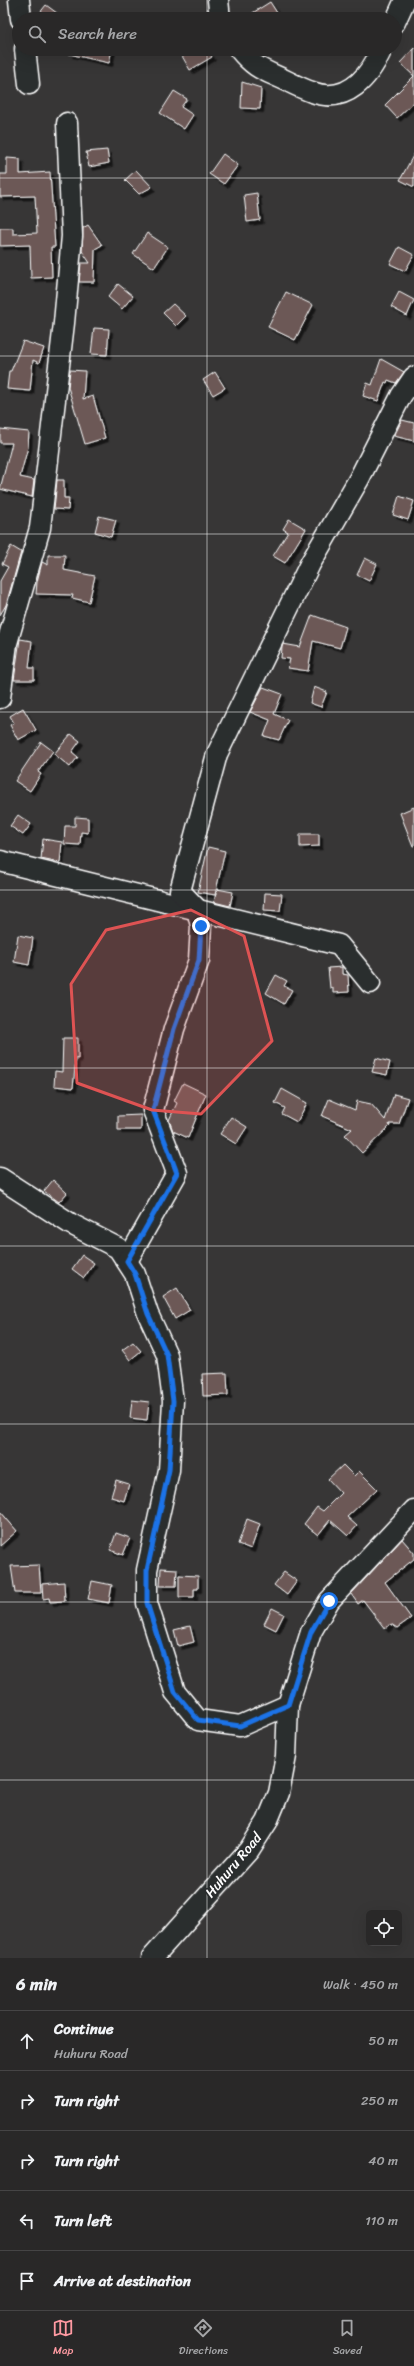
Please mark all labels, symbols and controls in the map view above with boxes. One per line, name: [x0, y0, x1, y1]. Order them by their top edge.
search box: [12, 12, 402, 56]
text: Search here: [58, 21, 137, 47]
icon: search: [26, 23, 48, 45]
route end: [192, 917, 210, 935]
route start: [320, 1592, 338, 1610]
street label: Huhuru Road: [198, 1826, 269, 1904]
map controls: [366, 1910, 402, 1946]
button: locate: [366, 1910, 402, 1946]
text: 6 min: [16, 1969, 57, 1999]
text: Walk · 450 m: [323, 1973, 398, 1996]
text: Continue: [54, 2016, 114, 2042]
text: 50 m: [368, 2029, 398, 2052]
icon: ahead: [16, 2030, 38, 2052]
text: Huhuru Road: [54, 2042, 128, 2065]
text: Turn right: [54, 2088, 119, 2114]
text: 250 m: [361, 2089, 398, 2112]
icon: right: [16, 2090, 38, 2112]
text: Turn right: [54, 2148, 119, 2174]
text: 40 m: [368, 2149, 398, 2172]
icon: right: [16, 2150, 38, 2172]
text: Turn left: [54, 2208, 112, 2234]
text: 110 m: [365, 2209, 398, 2232]
icon: left: [16, 2210, 38, 2232]
text: Arrive at destination: [54, 2268, 191, 2294]
icon: arrive: [16, 2270, 38, 2292]
tab: Map: [52, 2317, 74, 2360]
tab: Directions: [179, 2317, 228, 2360]
tab: Saved: [333, 2317, 362, 2360]

